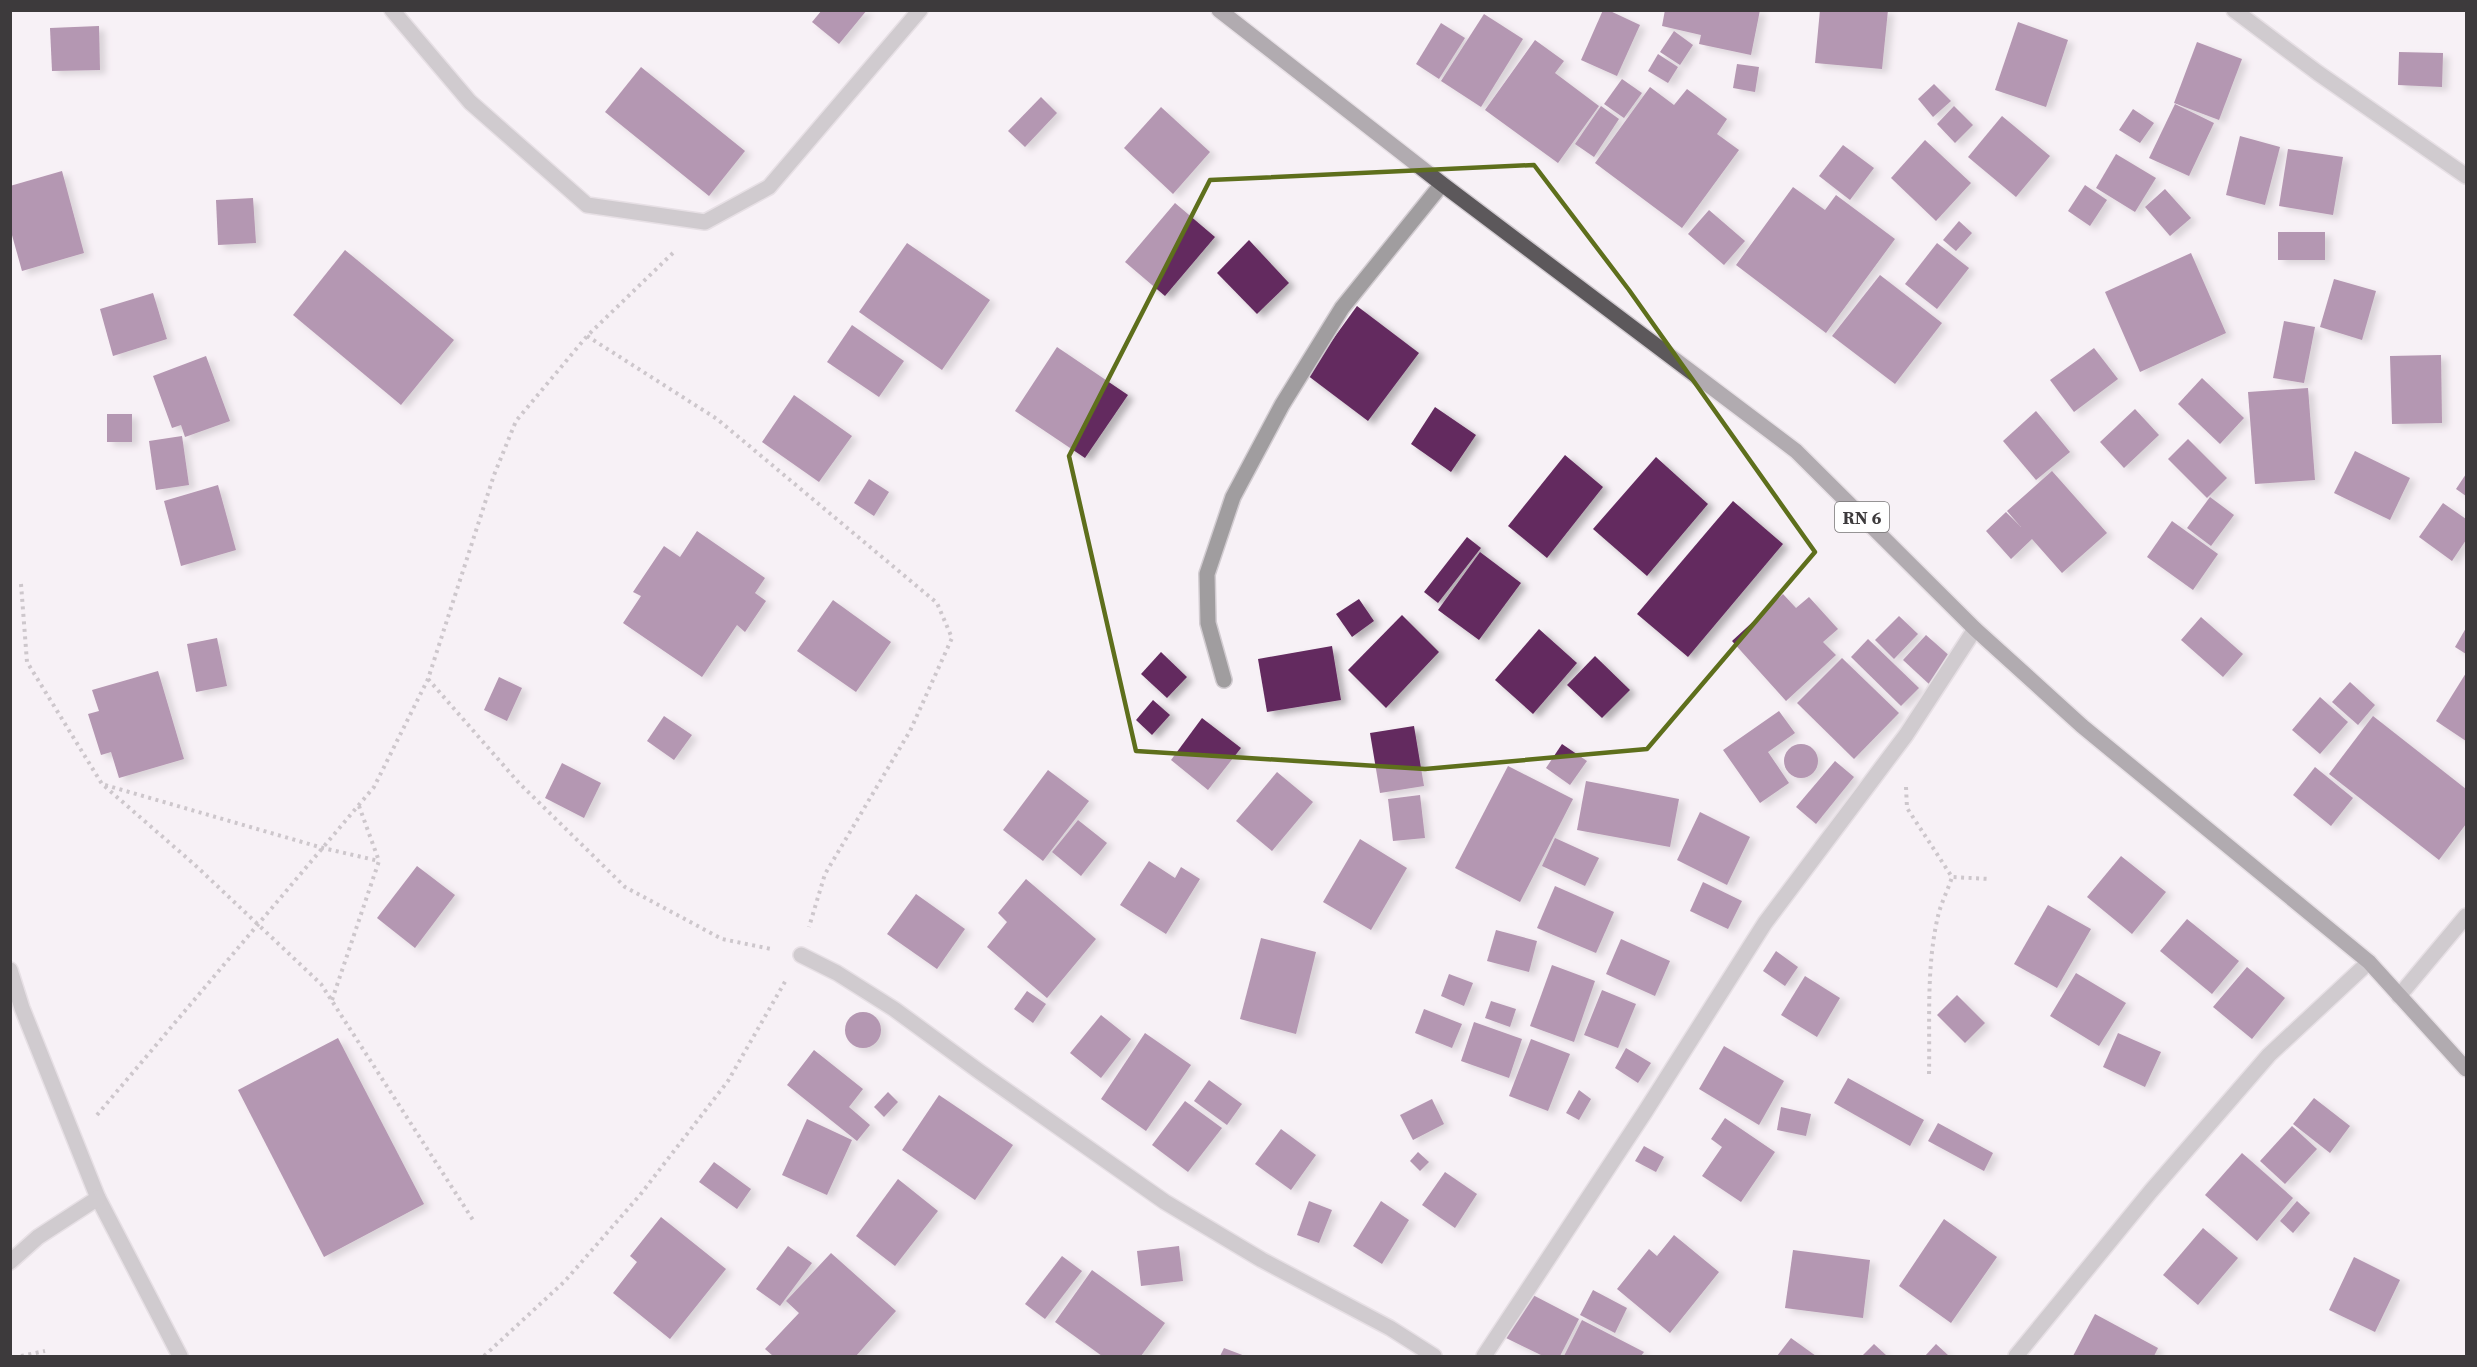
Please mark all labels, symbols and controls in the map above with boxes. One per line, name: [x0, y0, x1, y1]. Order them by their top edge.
road number: RN 6: [1835, 502, 1889, 532]

